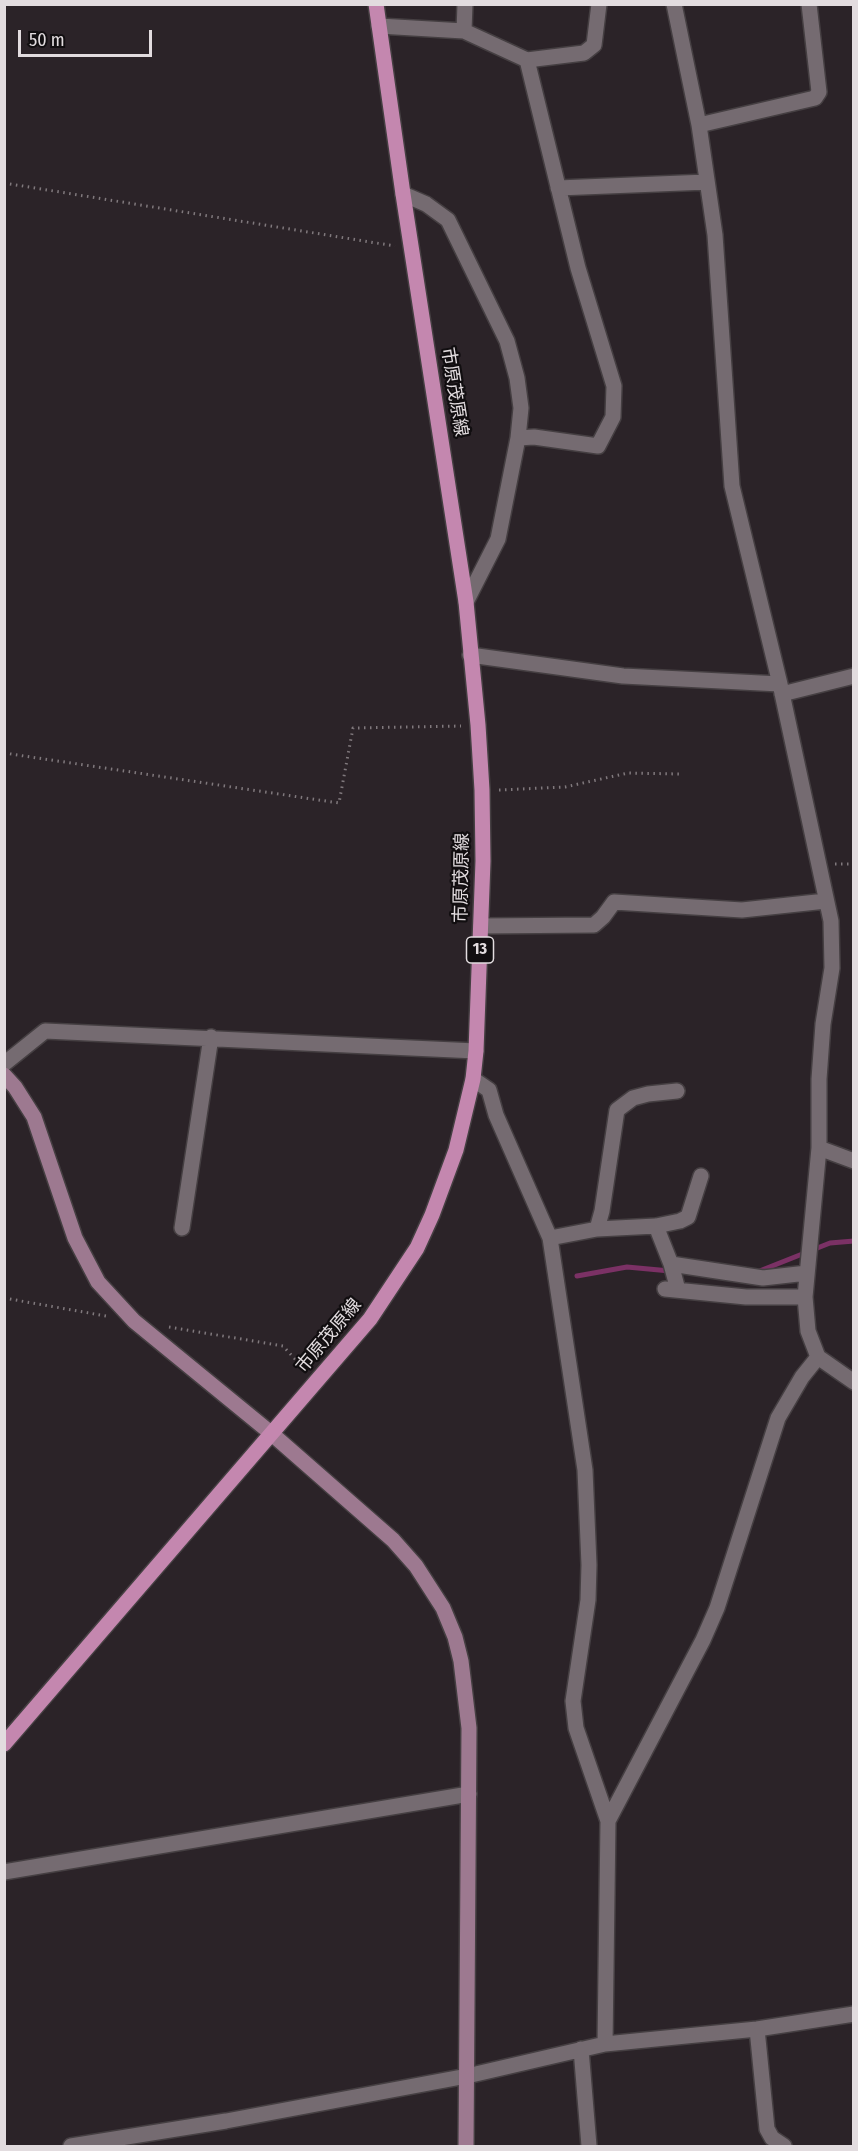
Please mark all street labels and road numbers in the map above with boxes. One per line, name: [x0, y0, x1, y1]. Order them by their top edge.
street label: 市原茂原線: [436, 346, 472, 438]
street label: 市原茂原線: [450, 833, 474, 923]
road number: 13: [466, 937, 494, 963]
street label: 市原茂原線: [292, 1295, 366, 1377]

